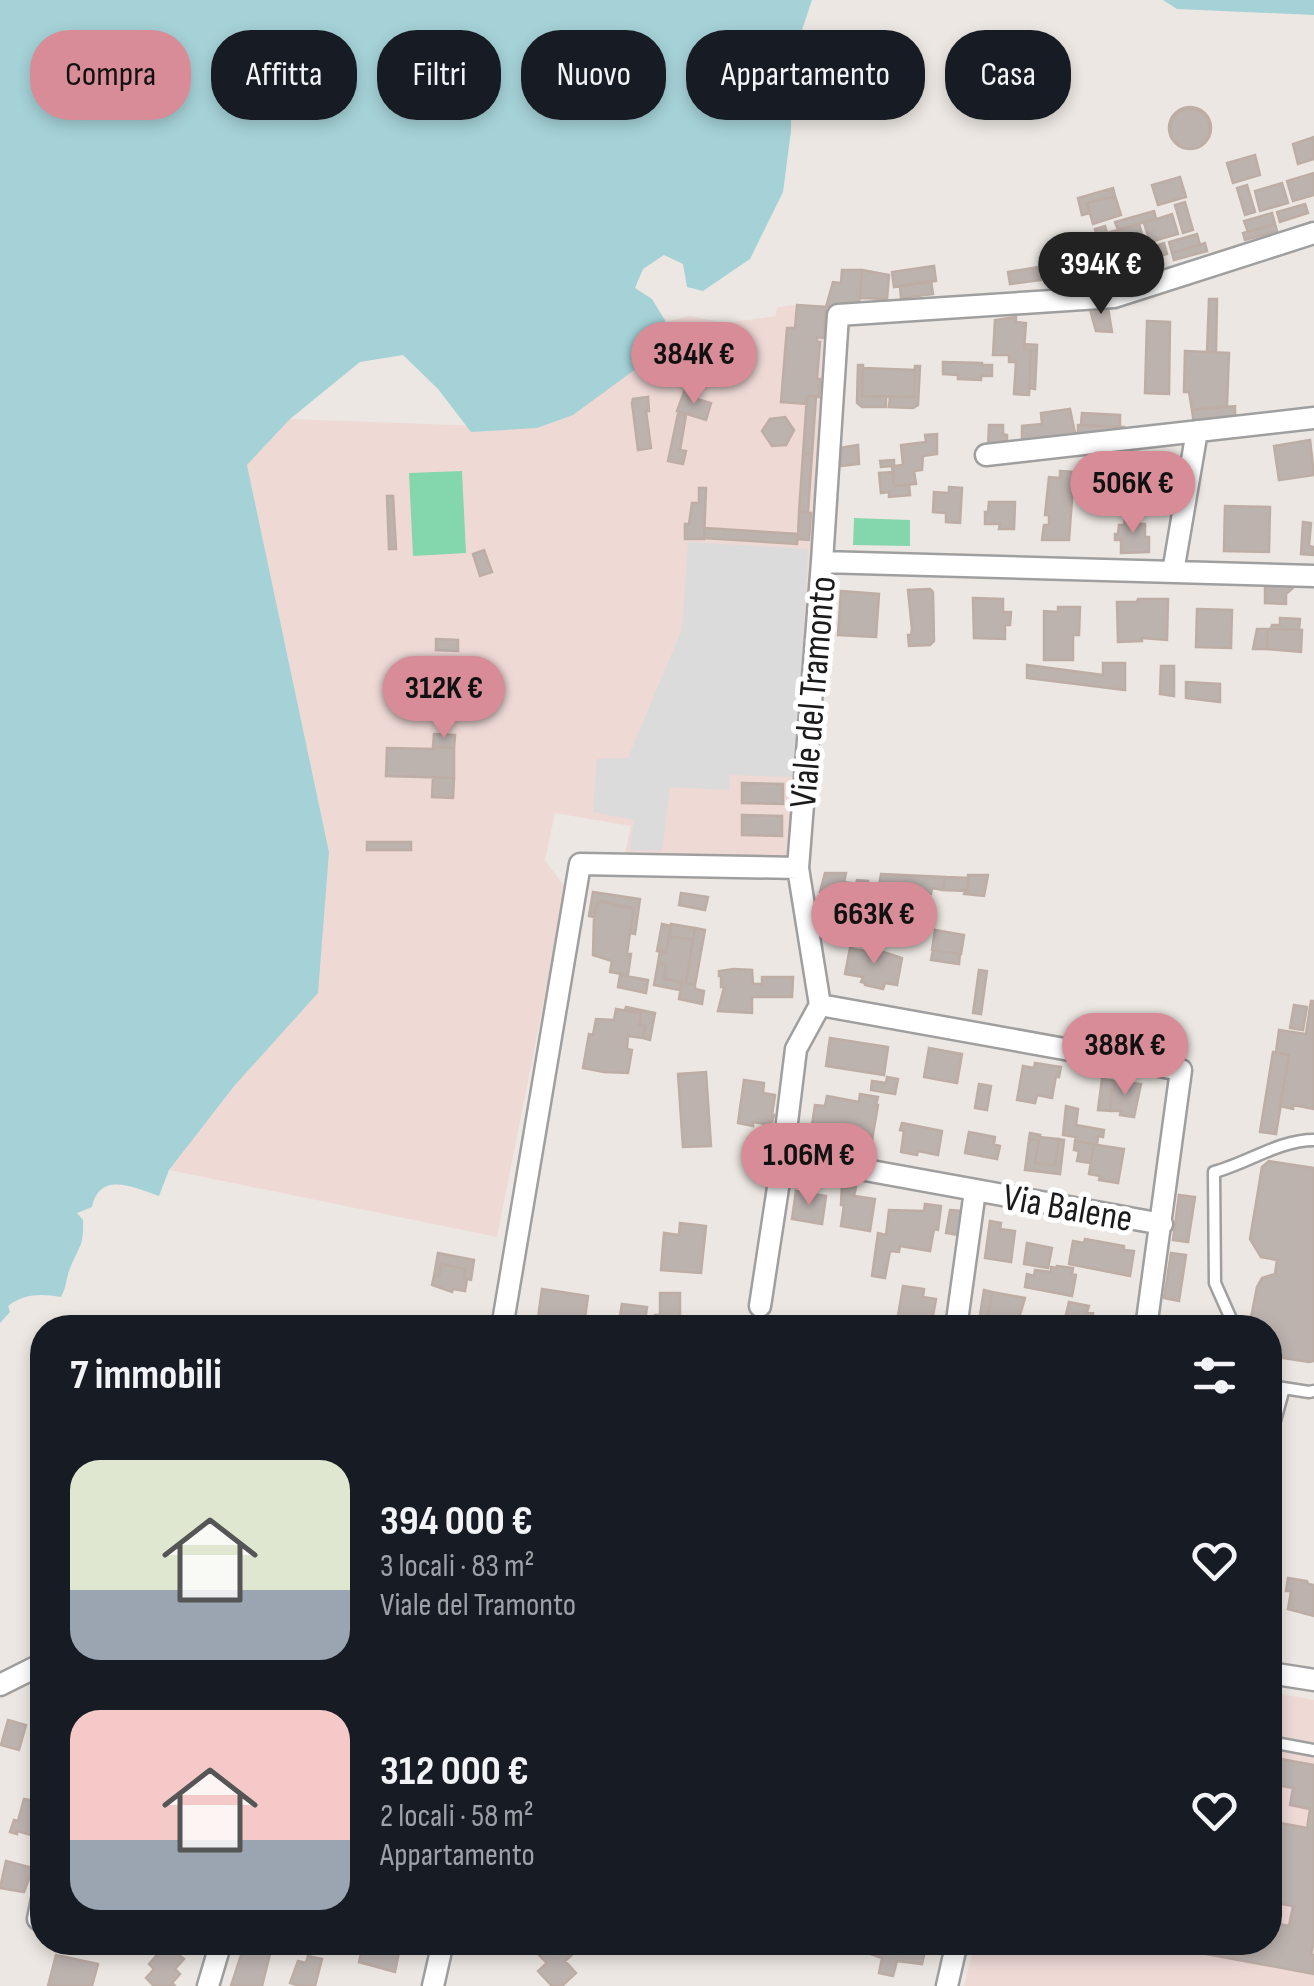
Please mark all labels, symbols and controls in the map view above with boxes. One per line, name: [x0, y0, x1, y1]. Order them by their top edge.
chip: Compra: [30, 30, 191, 120]
chip: Affitta: [211, 30, 357, 120]
chip: Filtri: [377, 30, 501, 120]
chip: Nuovo: [521, 30, 666, 120]
chip: Appartamento: [686, 30, 925, 120]
chip: Casa: [945, 30, 1071, 120]
pin: 394K €: [1020, 232, 1182, 317]
text: 394K €: [1060, 245, 1142, 284]
pin: 384K €: [613, 322, 775, 407]
text: 384K €: [653, 335, 735, 374]
pin: 506K €: [1052, 451, 1214, 536]
text: 506K €: [1092, 464, 1174, 503]
street label: Viale del Tramonto: [781, 574, 846, 810]
pin: 312K €: [363, 656, 525, 741]
text: 312K €: [405, 669, 483, 708]
pin: 663K €: [793, 882, 955, 967]
text: 663K €: [833, 895, 915, 934]
pin: 388K €: [1044, 1013, 1206, 1098]
text: 388K €: [1084, 1026, 1166, 1065]
pin: 1.06M €: [717, 1123, 901, 1208]
text: 1.06M €: [763, 1136, 855, 1175]
street label: Via Balene: [1000, 1175, 1136, 1242]
icon: filters: [1187, 1348, 1242, 1403]
text: 7 immobili: [70, 1350, 222, 1401]
text: 394 000 €: [380, 1496, 533, 1547]
icon: home: [150, 1500, 270, 1620]
icon: heart: [1187, 1533, 1242, 1588]
text: 3 locali · 83 m²: [380, 1547, 535, 1586]
text: Viale del Tramonto: [380, 1586, 576, 1625]
text: 312 000 €: [380, 1746, 529, 1797]
icon: home: [150, 1750, 270, 1870]
icon: heart: [1187, 1783, 1242, 1838]
text: 2 locali · 58 m²: [380, 1797, 534, 1836]
text: Appartamento: [380, 1836, 535, 1875]

